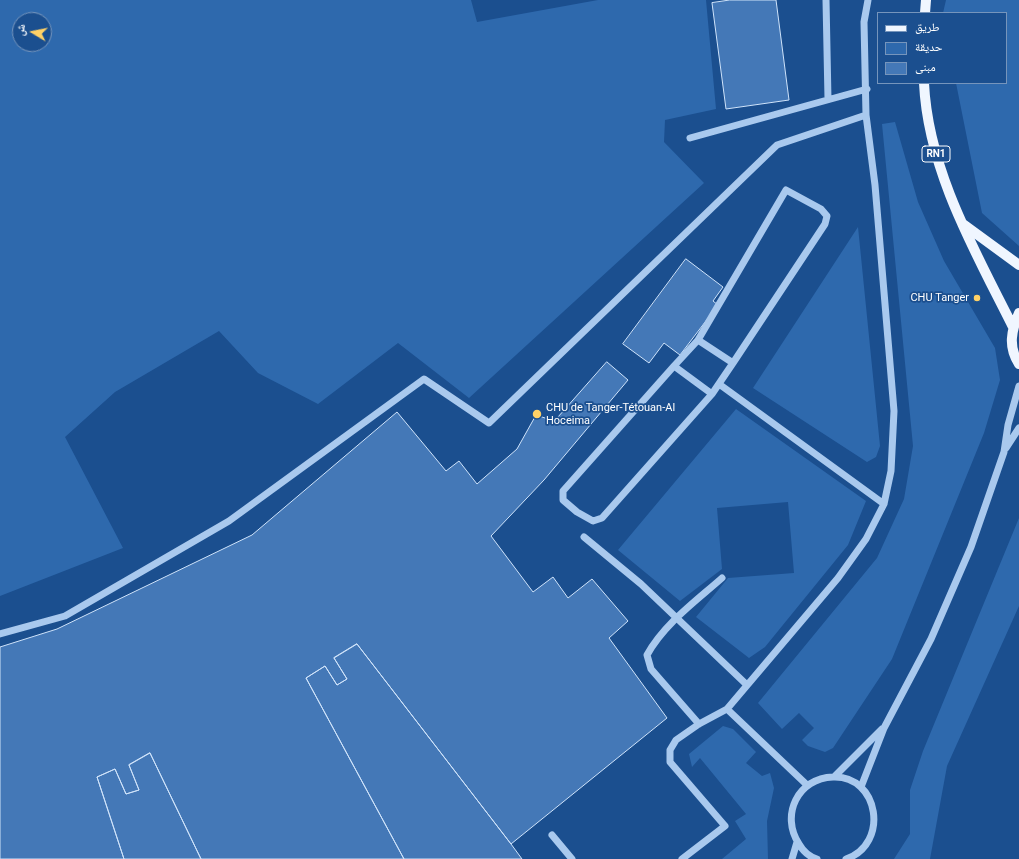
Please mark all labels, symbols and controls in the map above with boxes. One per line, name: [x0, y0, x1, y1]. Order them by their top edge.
north arrow: [12, 12, 52, 52]
legend: [877, 12, 1007, 84]
text: طريق: [915, 20, 940, 34]
text: ش: [13, 23, 28, 37]
text: حديقة: [915, 40, 943, 54]
text: مبنى: [915, 60, 936, 74]
road number: RN1: [922, 146, 950, 162]
place label: CHU Tanger: [910, 291, 969, 305]
marker: CHU Tanger: [972, 293, 982, 303]
place label: CHU de Tanger-Tétouan-Al Hoceima: [546, 401, 675, 427]
marker: CHU de Tanger-Tétouan-Al Hoceima: [531, 408, 543, 420]

